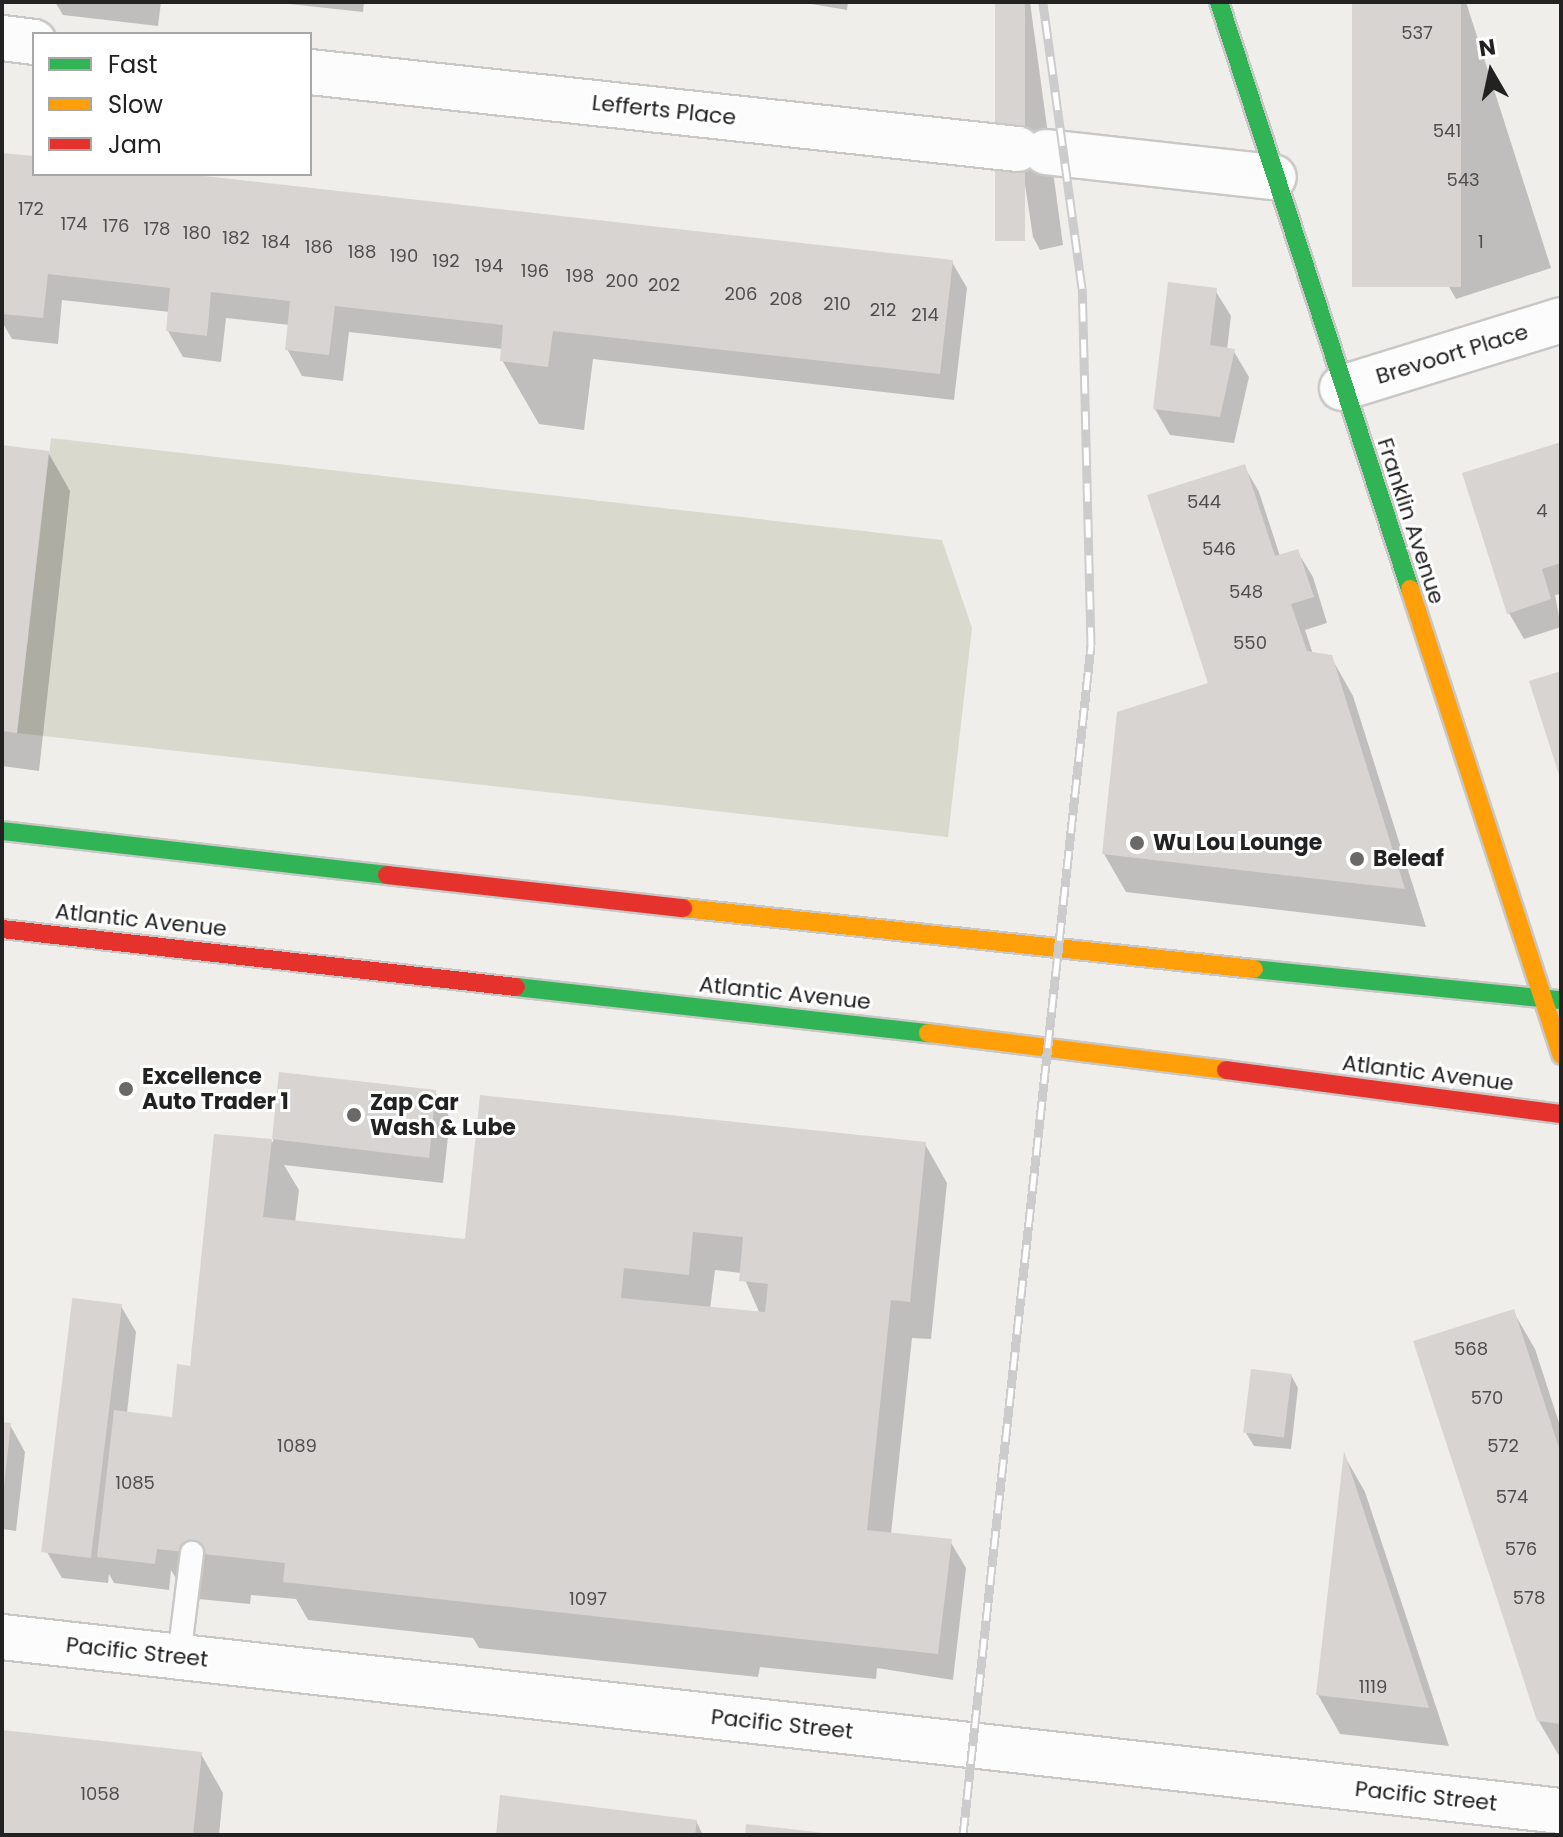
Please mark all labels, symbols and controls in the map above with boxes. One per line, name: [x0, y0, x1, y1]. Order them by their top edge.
house number: 537: [1401, 22, 1433, 44]
text: N: [1477, 31, 1498, 64]
legend: [32, 32, 312, 176]
north arrow: [1451, 32, 1531, 112]
text: Fast: [108, 48, 158, 81]
text: Slow: [108, 88, 163, 121]
street label: Lefferts Place: [591, 89, 737, 131]
house number: 541: [1433, 120, 1461, 142]
text: Jam: [108, 128, 162, 161]
house number: 543: [1446, 169, 1480, 191]
house number: 172: [18, 198, 44, 220]
house number: 174: [61, 213, 87, 235]
house number: 176: [102, 215, 130, 237]
house number: 178: [144, 218, 170, 240]
house number: 180: [183, 222, 211, 244]
house number: 182: [222, 227, 250, 249]
house number: 184: [262, 231, 290, 253]
house number: 1: [1478, 231, 1484, 253]
house number: 186: [305, 236, 333, 258]
house number: 188: [348, 241, 376, 263]
house number: 190: [390, 245, 418, 267]
house number: 192: [432, 250, 460, 272]
house number: 194: [475, 255, 503, 277]
house number: 196: [521, 260, 549, 282]
house number: 198: [566, 265, 594, 287]
house number: 200: [606, 270, 638, 292]
house number: 202: [648, 274, 680, 296]
house number: 206: [724, 283, 758, 305]
house number: 208: [769, 288, 803, 310]
house number: 210: [823, 293, 851, 315]
house number: 212: [870, 299, 896, 321]
house number: 214: [911, 304, 939, 326]
street label: Brevoort Place: [1373, 318, 1531, 390]
street label: Franklin Avenue: [1372, 435, 1450, 607]
house number: 544: [1187, 491, 1221, 513]
house number: 4: [1536, 500, 1548, 522]
house number: 546: [1202, 538, 1236, 560]
house number: 548: [1229, 581, 1263, 603]
house number: 550: [1233, 632, 1267, 654]
place label: Wu Lou Lounge: [1153, 830, 1322, 856]
marker: Wu Lou Lounge: [1128, 834, 1146, 852]
place label: Beleaf: [1373, 846, 1444, 872]
marker: Beleaf: [1348, 850, 1366, 868]
street label: Atlantic Avenue: [54, 898, 228, 942]
street label: Atlantic Avenue: [698, 971, 872, 1015]
street label: Atlantic Avenue: [1341, 1049, 1515, 1097]
place label: Excellence Auto Trader 1: [142, 1063, 289, 1114]
marker: Excellence Auto Trader 1: [117, 1080, 135, 1098]
place label: Zap Car Wash & Lube: [370, 1089, 516, 1140]
marker: Zap Car Wash & Lube: [345, 1106, 363, 1124]
house number: 568: [1454, 1338, 1488, 1360]
house number: 570: [1471, 1387, 1503, 1409]
house number: 1089: [277, 1435, 317, 1457]
house number: 572: [1487, 1435, 1519, 1457]
house number: 1085: [115, 1472, 155, 1494]
house number: 574: [1496, 1486, 1528, 1508]
house number: 576: [1505, 1538, 1537, 1560]
house number: 578: [1513, 1587, 1545, 1609]
house number: 1097: [569, 1588, 607, 1610]
street label: Pacific Street: [65, 1631, 209, 1673]
house number: 1119: [1359, 1676, 1387, 1698]
street label: Pacific Street: [710, 1703, 854, 1745]
street label: Pacific Street: [1354, 1775, 1498, 1817]
house number: 1058: [80, 1783, 120, 1805]

